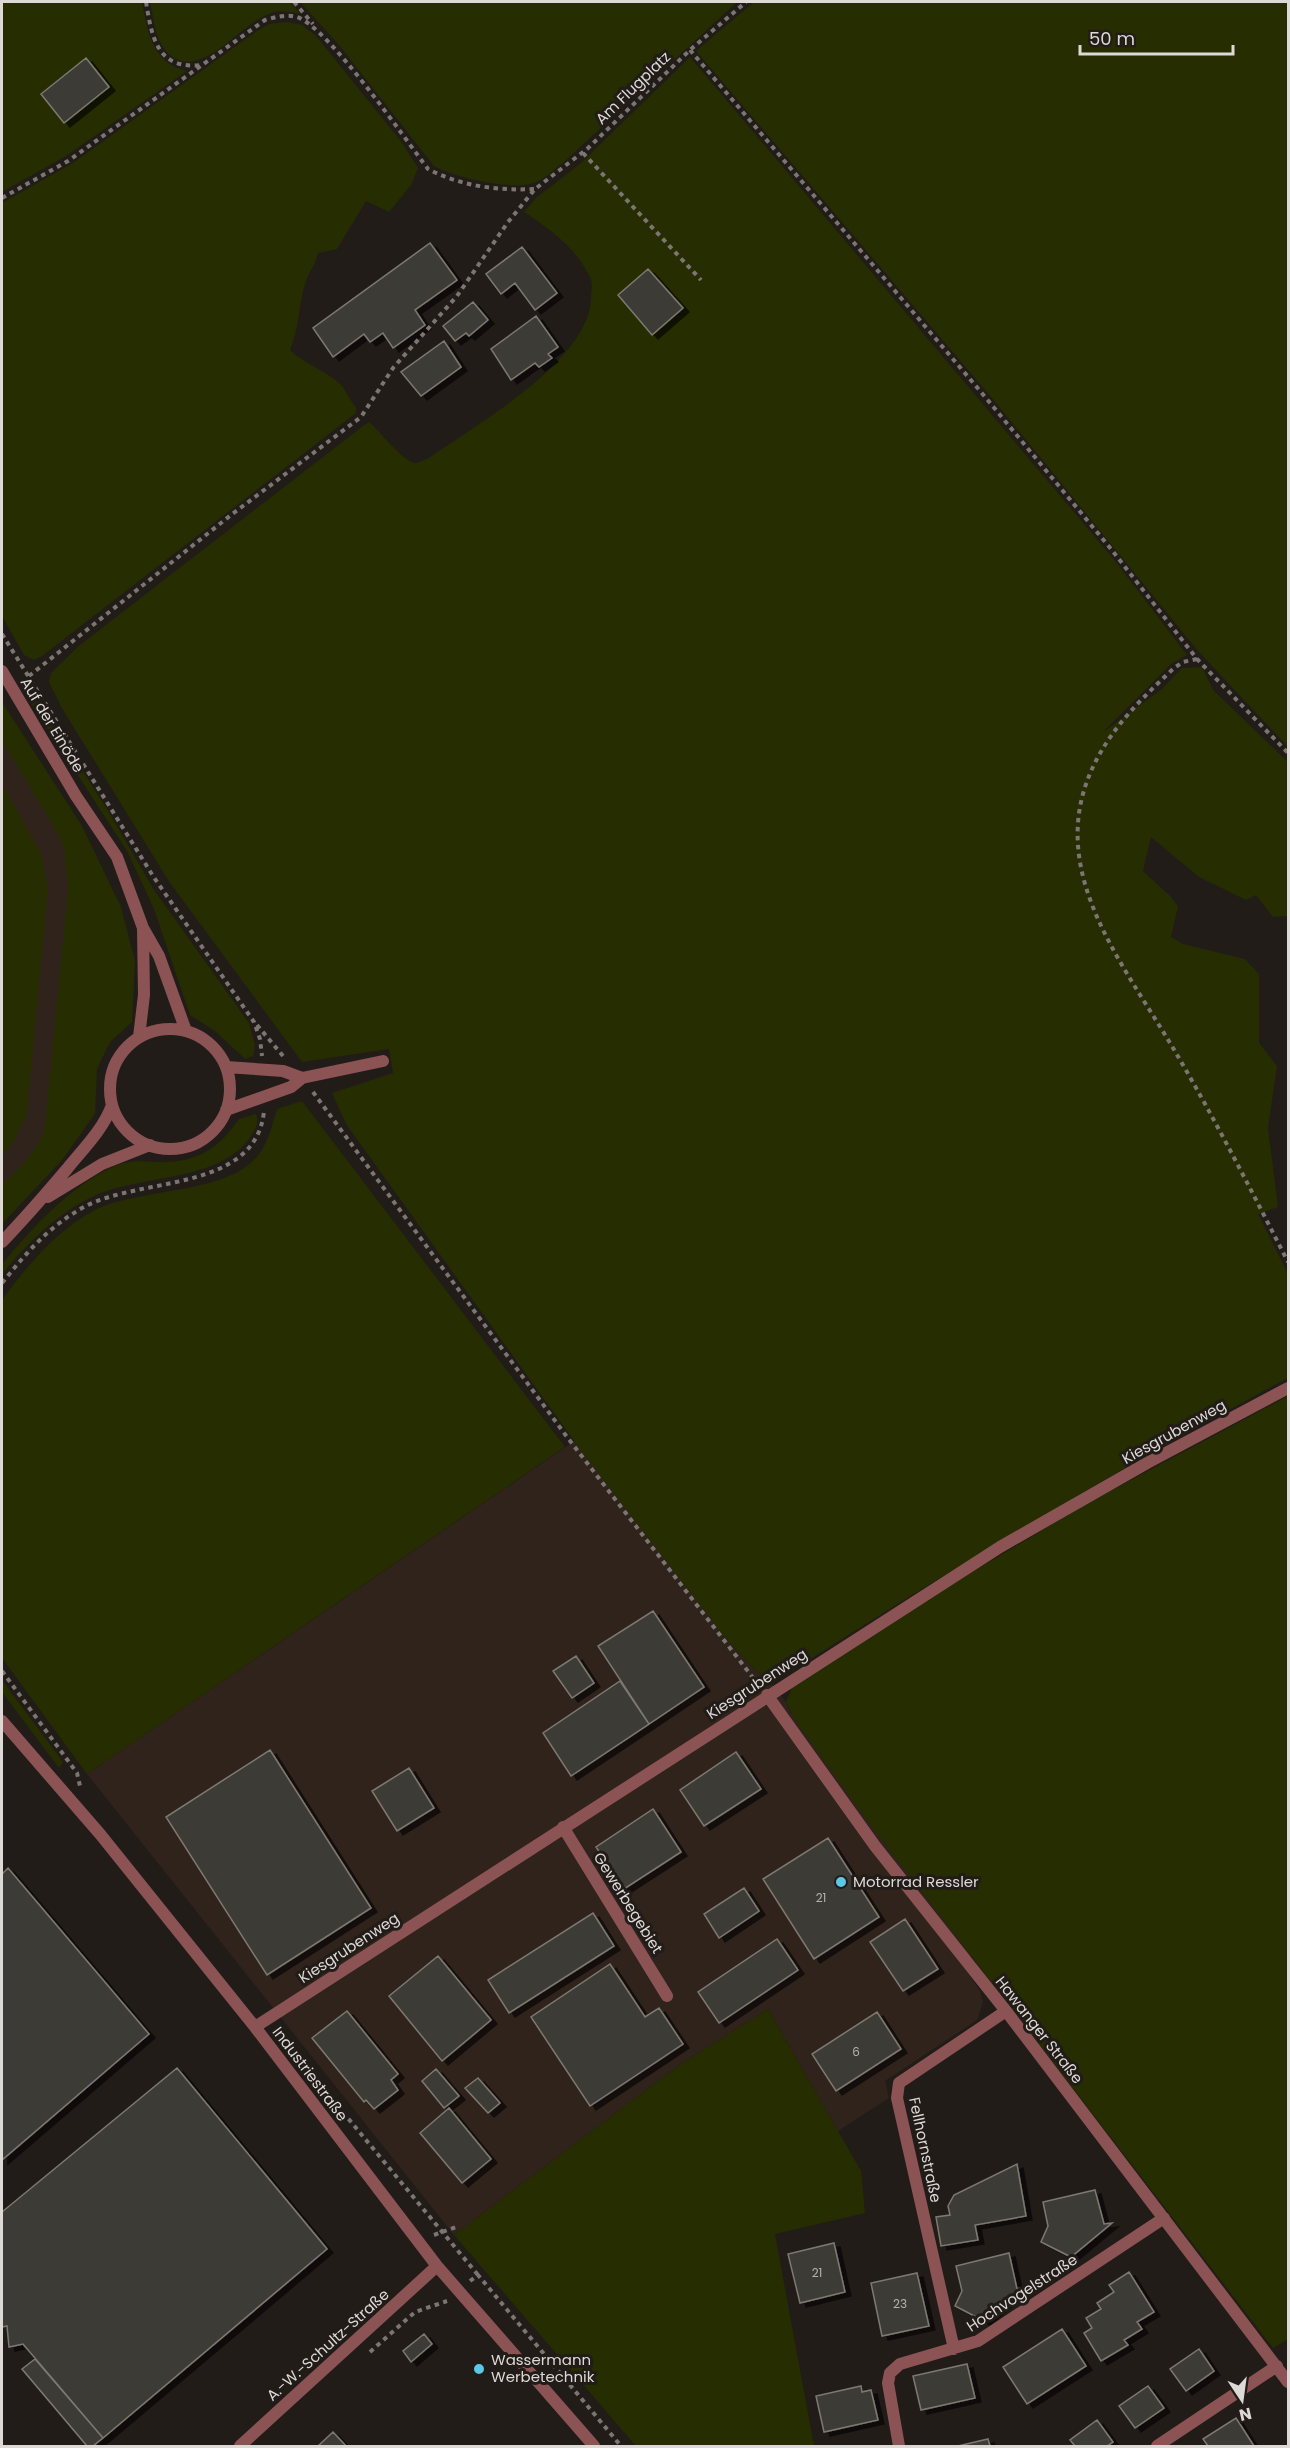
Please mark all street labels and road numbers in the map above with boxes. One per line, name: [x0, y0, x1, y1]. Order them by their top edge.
street label: Am Flugplatz: [591, 46, 675, 129]
street label: Auf der Einöde: [16, 673, 89, 776]
street label: Kiesgrubenweg: [1118, 1394, 1230, 1469]
street label: Kiesgrubenweg: [702, 1643, 811, 1724]
street label: Gewerbegebiet: [589, 1848, 668, 1957]
street label: Kiesgrubenweg: [294, 1907, 403, 1988]
street label: Hawanger Straße: [991, 1972, 1088, 2088]
street label: Industriestraße: [268, 2022, 353, 2125]
street label: Fellhornstraße: [904, 2095, 947, 2205]
street label: Hochvogelstraße: [962, 2249, 1081, 2336]
street label: A.-W.-Schultz-Straße: [262, 2284, 394, 2405]

